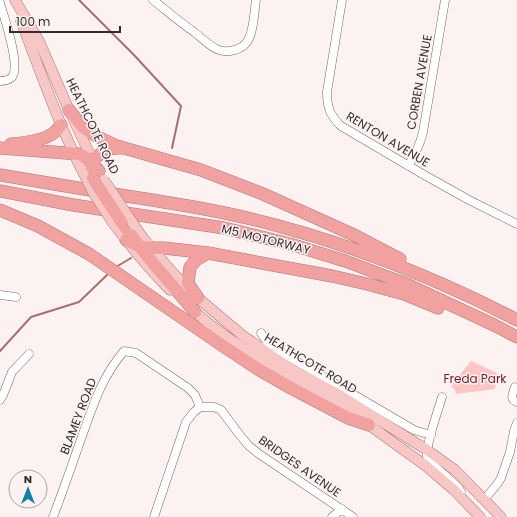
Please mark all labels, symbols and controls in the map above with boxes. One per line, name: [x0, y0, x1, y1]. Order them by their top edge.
scale bar: [10, 8, 120, 34]
text: 100 m: [16, 13, 50, 30]
street label: CORBEN AVENUE: [402, 33, 436, 131]
street label: HEATHCOTE ROAD: [62, 75, 124, 177]
street label: RENTON AVENUE: [343, 107, 433, 171]
street label: M5 MOTORWAY: [220, 220, 312, 258]
street label: HEATHCOTE ROAD: [262, 329, 360, 397]
park label: Freda Park: [443, 370, 507, 387]
street label: BLAMEY ROAD: [56, 375, 100, 457]
street label: BRIDGES AVENUE: [255, 431, 345, 501]
north arrow: [8, 469, 48, 509]
text: N: [24, 471, 32, 487]

